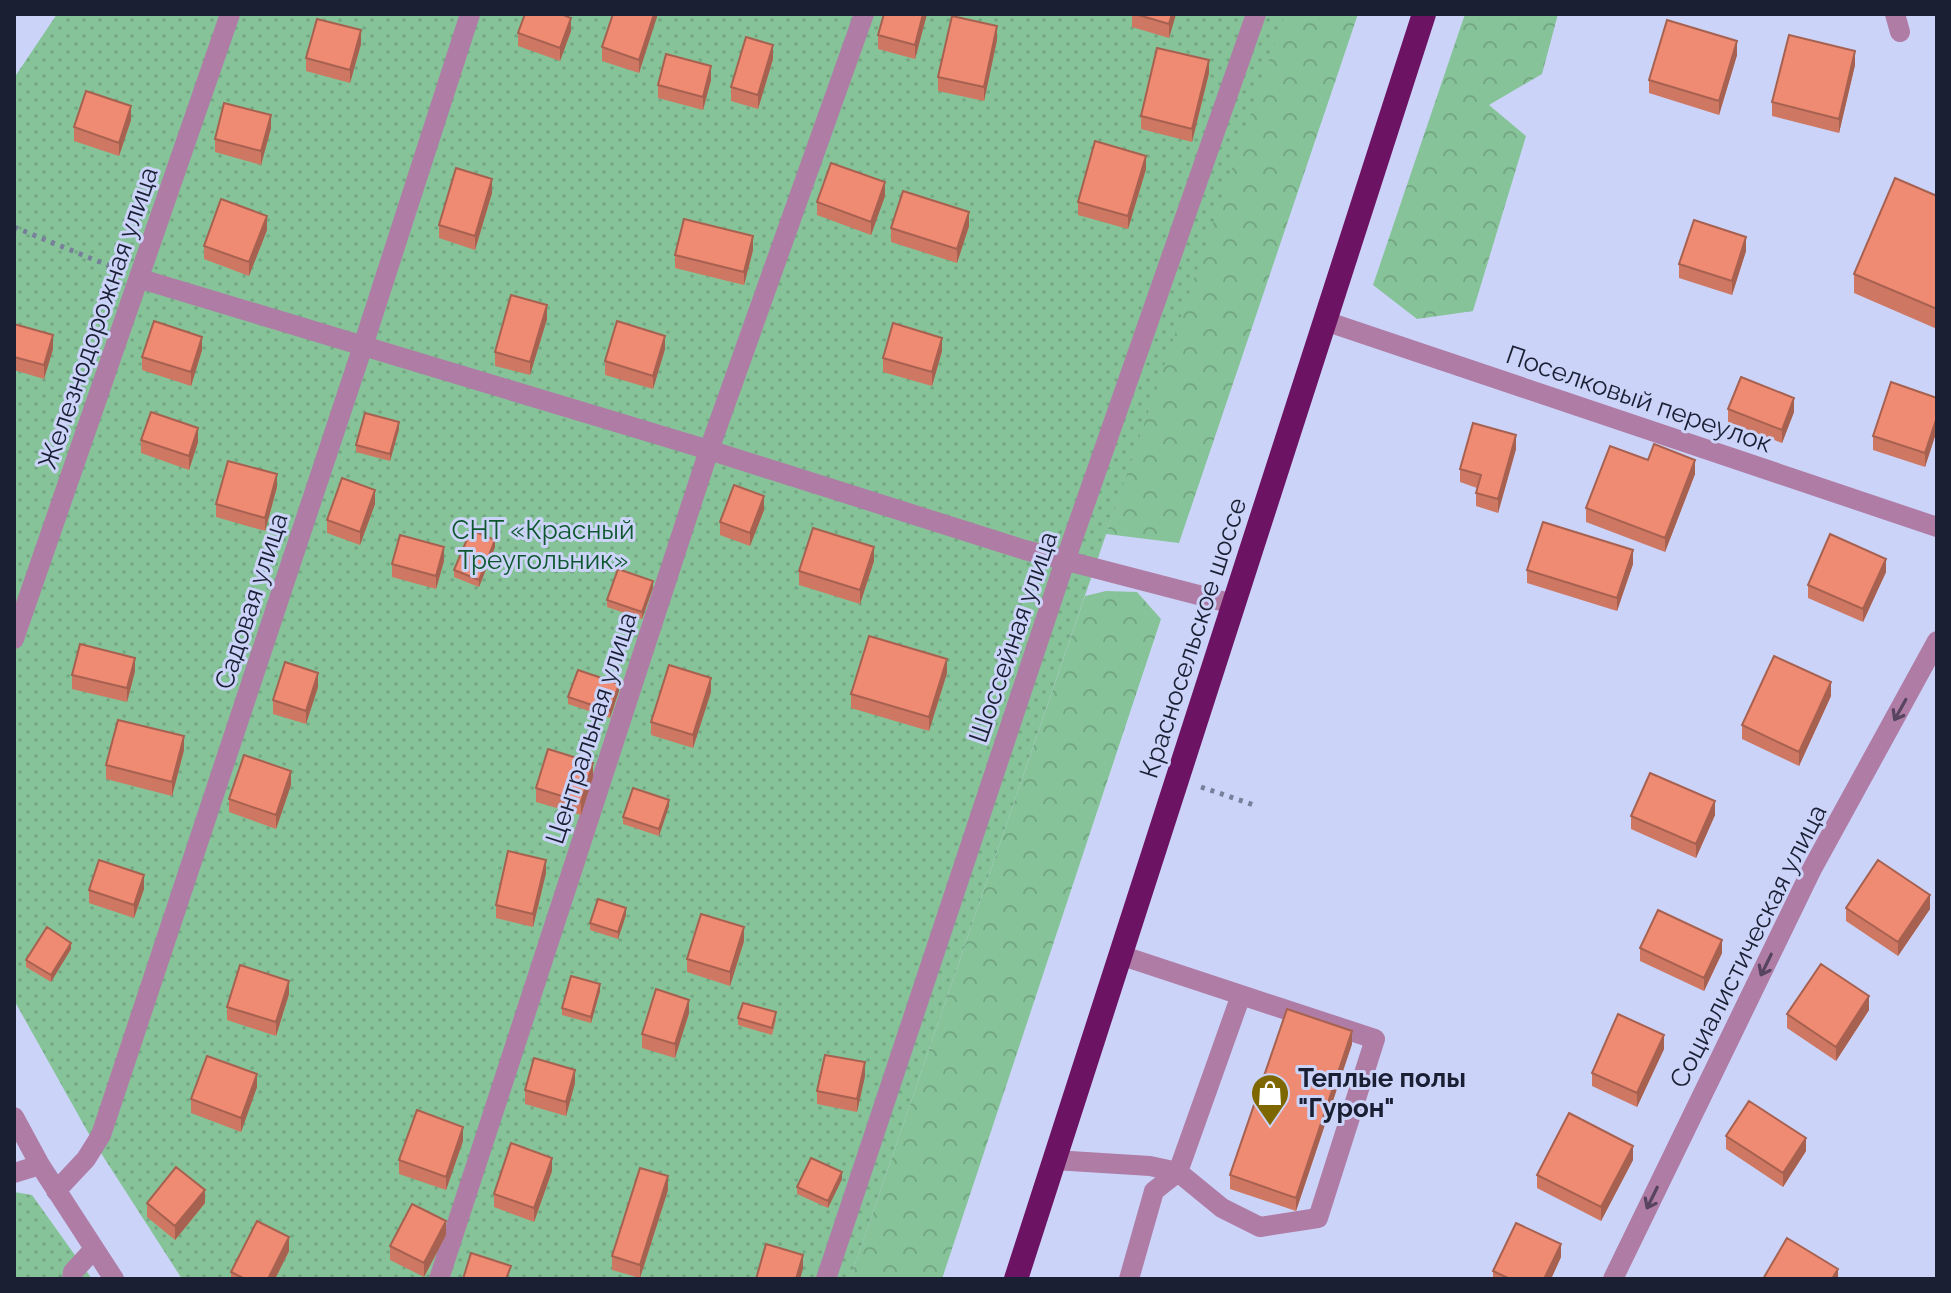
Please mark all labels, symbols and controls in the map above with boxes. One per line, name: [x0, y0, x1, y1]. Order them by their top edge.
street label: Железнодорожная улица: [32, 163, 164, 473]
street label: Поселковый переулок: [1502, 339, 1776, 459]
street label: Красносельское шоссе: [1134, 494, 1252, 782]
street label: Садовая улица: [208, 509, 294, 693]
park label: СНТ «Красный Треугольник»: [452, 515, 634, 575]
street label: Шоссейная улица: [963, 527, 1063, 747]
street label: Центральная улица: [539, 608, 643, 848]
one-way arrow: [1891, 697, 1907, 721]
street label: Социалистическая улица: [1663, 799, 1833, 1093]
one-way arrow: [1758, 952, 1773, 976]
place label: Теплые полы "Гурон": [1298, 1063, 1466, 1123]
shop icon: Теплые полы "Гурон": [1249, 1072, 1291, 1127]
one-way arrow: [1644, 1186, 1659, 1210]

